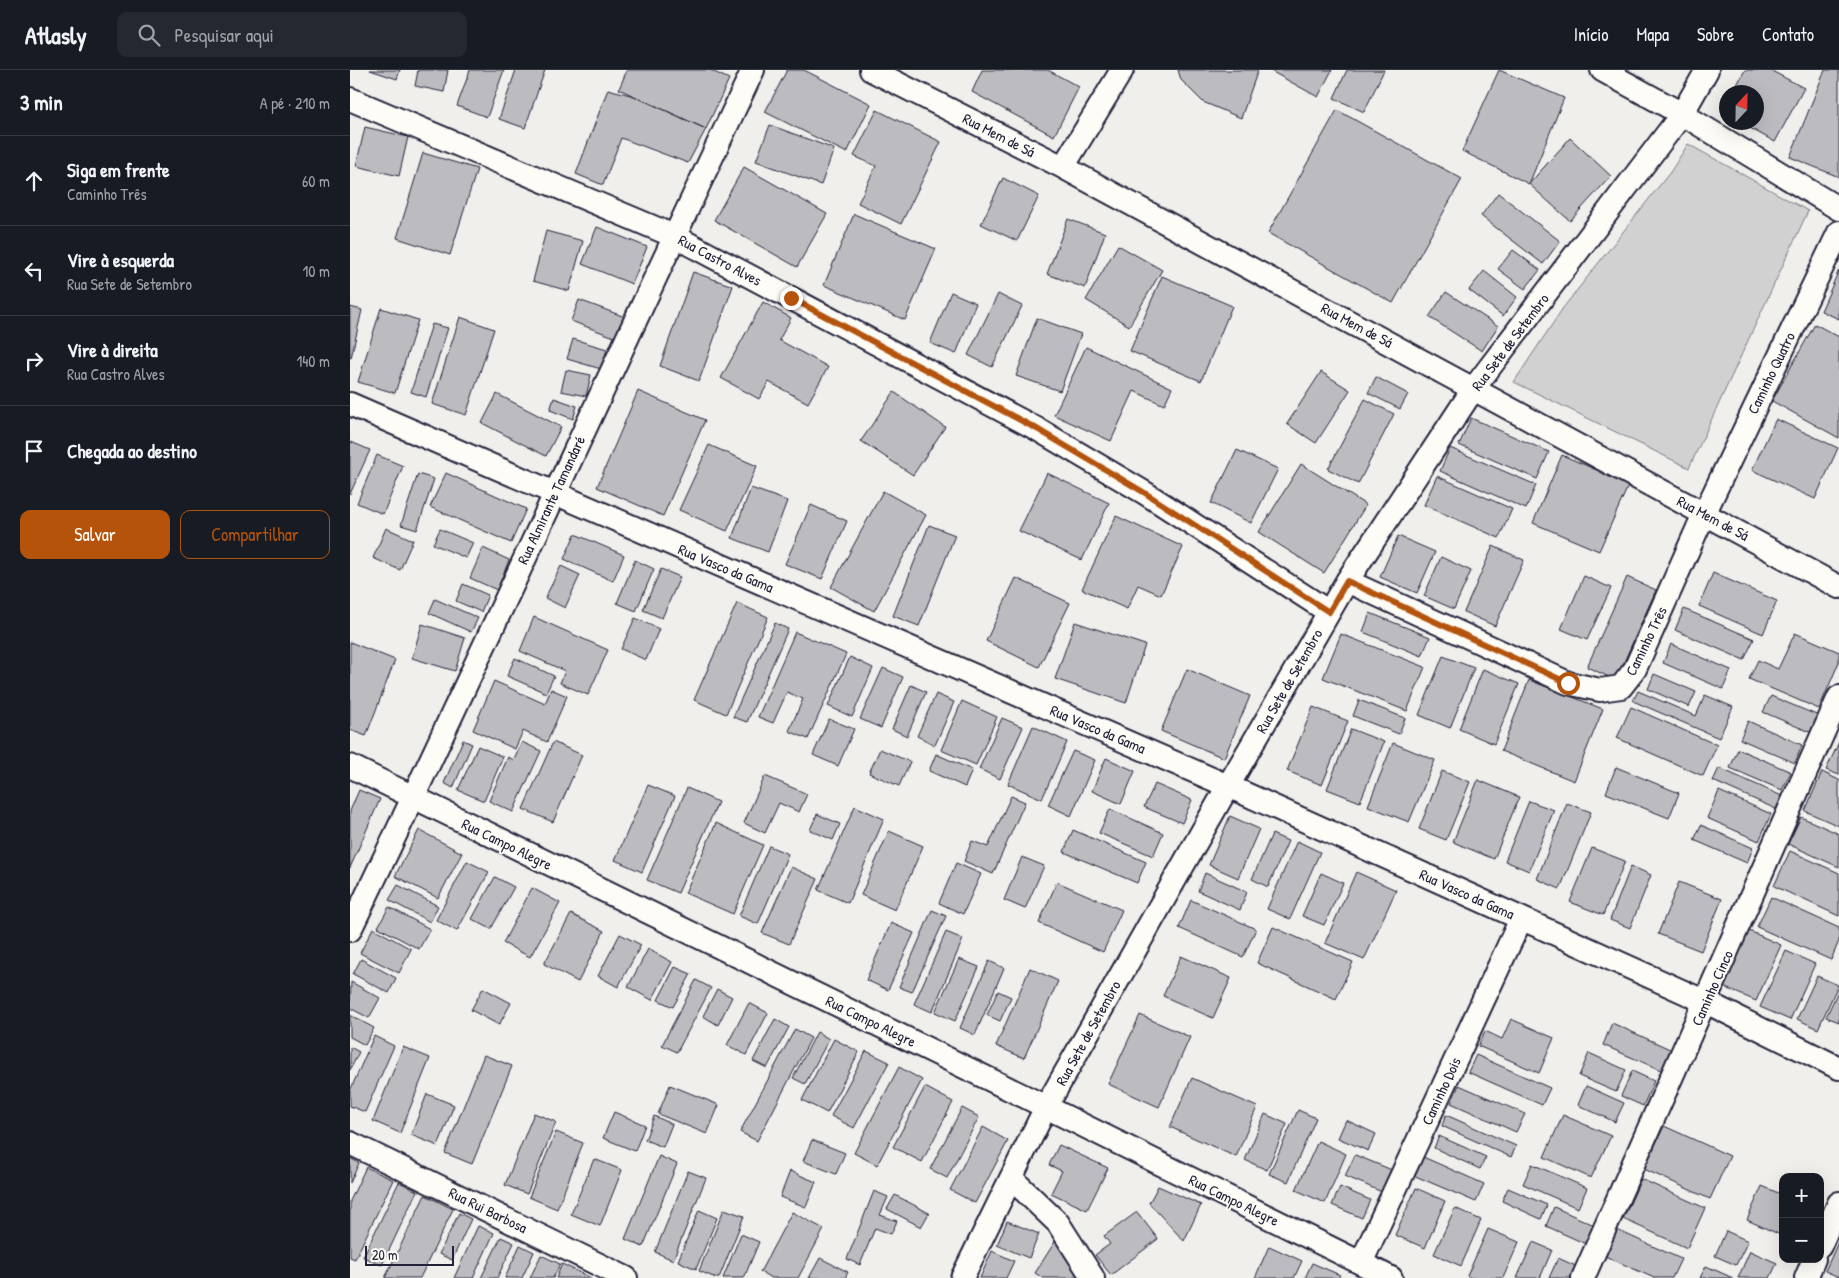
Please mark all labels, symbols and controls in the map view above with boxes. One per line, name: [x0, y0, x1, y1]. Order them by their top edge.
search box: [117, 12, 467, 57]
text: Atlasly: [25, 19, 87, 51]
icon: search: [135, 21, 163, 49]
text: Pesquisar aqui: [175, 22, 274, 48]
text: Início: [1574, 22, 1608, 47]
text: Mapa: [1636, 22, 1669, 47]
text: Sobre: [1697, 22, 1734, 47]
text: Contato: [1762, 22, 1814, 47]
north arrow: [1719, 85, 1764, 130]
text: 3 min: [20, 88, 63, 117]
text: A pé · 210 m: [260, 92, 330, 114]
street label: Rua Mem de Sá: [959, 108, 1039, 162]
text: Siga em frente: [67, 157, 170, 183]
icon: ahead: [20, 167, 48, 195]
text: 60 m: [302, 170, 330, 192]
text: Caminho Três: [67, 183, 147, 205]
street label: Rua Castro Alves: [675, 229, 766, 291]
text: Vire à esquerda: [67, 247, 174, 273]
icon: left: [20, 257, 48, 285]
text: 10 m: [302, 260, 330, 282]
text: Rua Sete de Setembro: [67, 273, 192, 295]
route end: [780, 287, 803, 310]
street label: Rua Sete de Setembro: [1466, 289, 1554, 395]
street label: Rua Mem de Sá: [1317, 297, 1397, 353]
street label: Caminho Quatro: [1742, 328, 1800, 418]
text: Vire à direita: [67, 337, 158, 363]
icon: right: [20, 347, 48, 375]
text: 140 m: [296, 350, 330, 372]
text: Rua Castro Alves: [67, 363, 165, 385]
street label: Rua Almirante Tamandaré: [512, 432, 590, 568]
icon: arrive: [20, 437, 48, 465]
text: Chegada ao destino: [67, 438, 197, 464]
street label: Rua Mem de Sá: [1673, 490, 1753, 546]
button: Salvar: [20, 510, 170, 559]
button: Compartilhar: [180, 510, 330, 559]
street label: Rua Vasco da Gama: [675, 538, 777, 598]
street label: Caminho Três: [1620, 603, 1672, 679]
street label: Rua Sete de Setembro: [1251, 625, 1327, 737]
route start: [1557, 672, 1580, 695]
street label: Rua Vasco da Gama: [1047, 699, 1149, 759]
street label: Rua Campo Alegre: [458, 813, 556, 875]
street label: Rua Vasco da Gama: [1416, 864, 1518, 924]
street label: Caminho Cinco: [1686, 947, 1738, 1029]
street label: Rua Sete de Setembro: [1050, 977, 1126, 1089]
street label: Rua Campo Alegre: [822, 990, 920, 1052]
street label: Caminho Dois: [1416, 1053, 1466, 1128]
street label: Rua Campo Alegre: [1185, 1169, 1283, 1231]
map controls: [1779, 1173, 1824, 1263]
button: +: [1779, 1173, 1824, 1218]
street label: Rua Rui Barbosa: [445, 1182, 531, 1238]
button: −: [1779, 1218, 1824, 1263]
scale bar: [365, 1243, 454, 1266]
text: 20 m: [372, 1245, 398, 1264]

